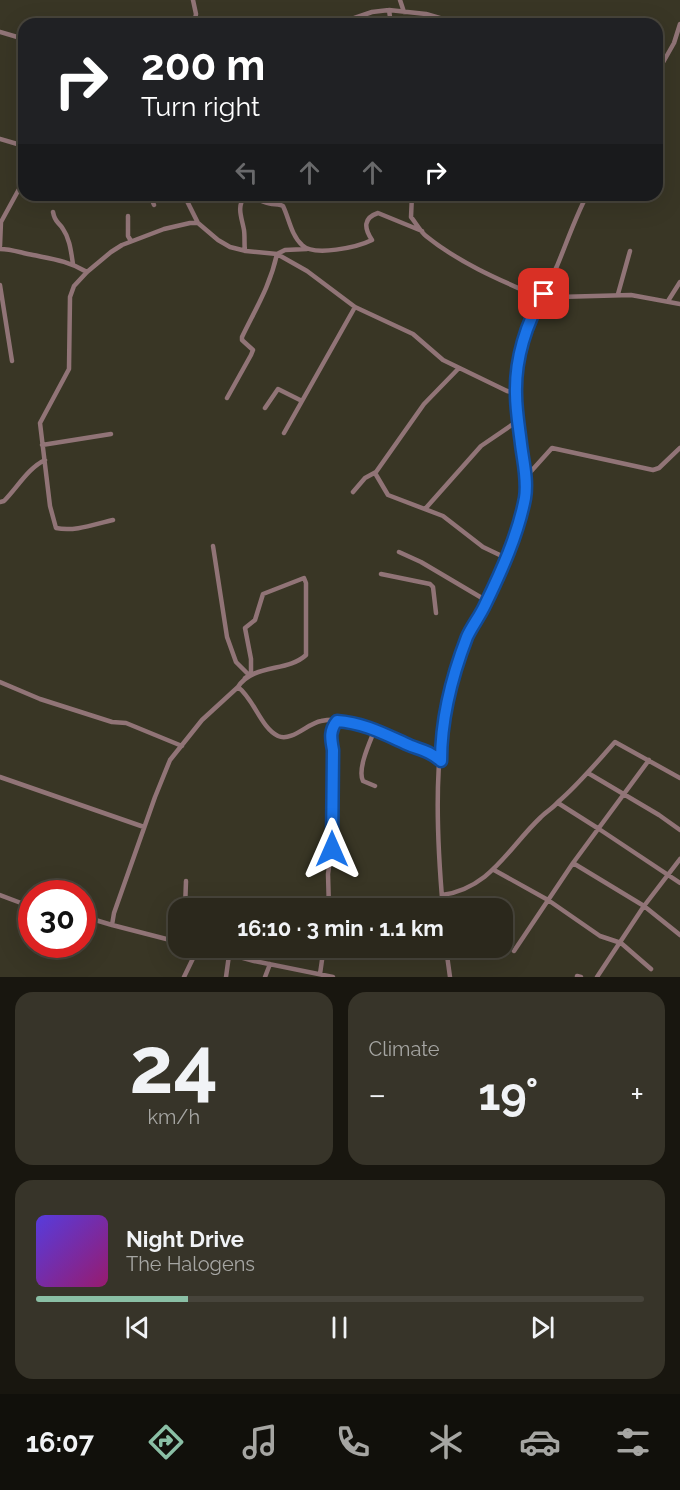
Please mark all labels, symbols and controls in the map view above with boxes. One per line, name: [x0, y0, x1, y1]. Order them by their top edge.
text: 200 m: [141, 41, 265, 90]
icon: right: [42, 42, 120, 120]
text: Turn right: [141, 91, 260, 122]
icon: left: [230, 156, 263, 189]
icon: ahead: [293, 156, 326, 189]
icon: ahead: [356, 156, 389, 189]
icon: right: [419, 156, 452, 189]
pin: [518, 268, 569, 319]
icon: arrive: [527, 277, 560, 310]
position arrow: [300, 817, 364, 881]
speed limit sign: 30: [18, 880, 96, 958]
text: 16:10 · 3 min · 1.1 km: [237, 915, 444, 941]
text: 24: [129, 1020, 218, 1111]
text: Climate: [369, 1037, 440, 1061]
text: 19°: [478, 1068, 538, 1121]
text: −: [369, 1075, 386, 1114]
text: +: [630, 1075, 644, 1114]
text: km/h: [147, 1105, 200, 1129]
text: Night Drive: [126, 1226, 244, 1252]
text: The Halogens: [126, 1252, 255, 1276]
icon: previous: [121, 1311, 154, 1344]
icon: pause: [323, 1311, 356, 1344]
icon: next: [526, 1311, 559, 1344]
icon: directions: [145, 1421, 187, 1463]
icon: music: [239, 1421, 281, 1463]
icon: phone: [332, 1421, 374, 1463]
icon: climate: [425, 1421, 467, 1463]
icon: car: [519, 1421, 561, 1463]
icon: filters: [612, 1421, 654, 1463]
text: 16:07: [26, 1427, 94, 1458]

